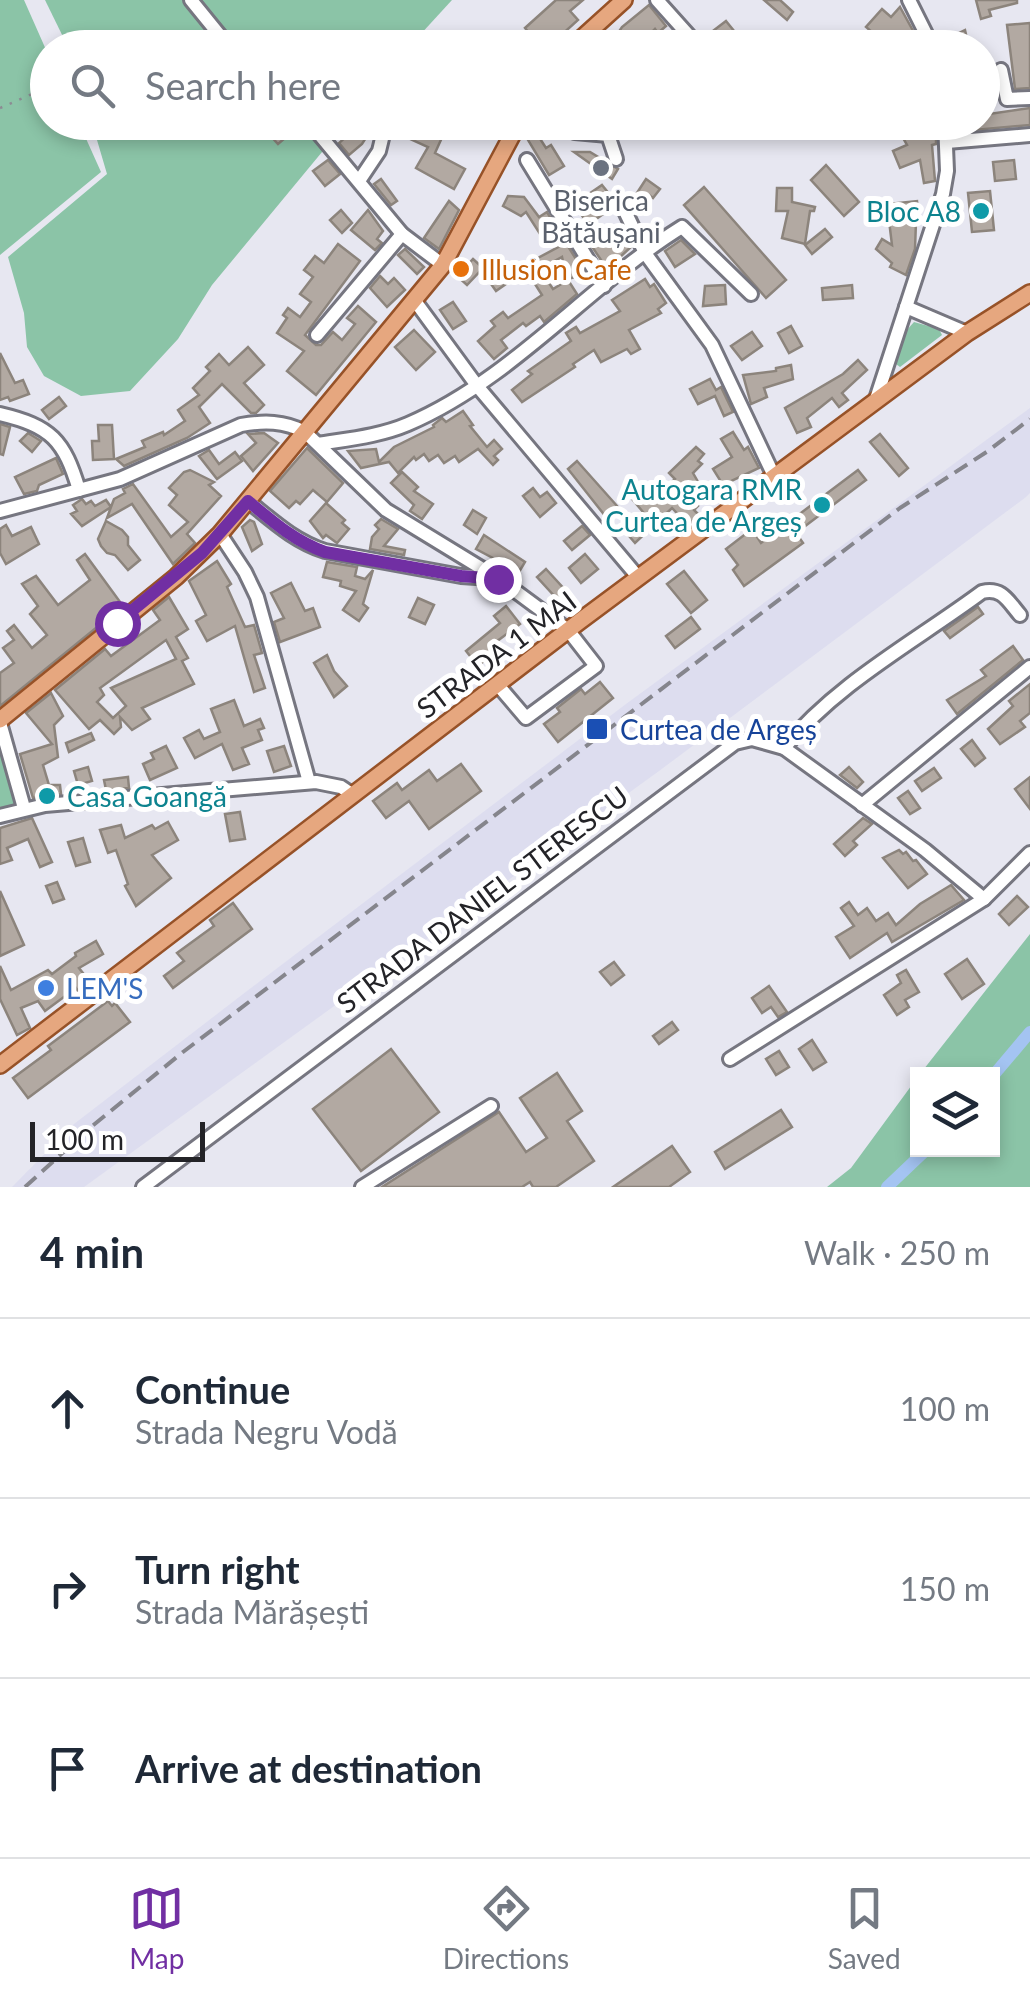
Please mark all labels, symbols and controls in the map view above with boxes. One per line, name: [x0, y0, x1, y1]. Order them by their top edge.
search box: [30, 30, 1000, 140]
icon: search: [65, 58, 120, 113]
text: Search here: [145, 62, 341, 108]
marker: Biserica Bătăușani: [590, 157, 612, 179]
place label: Biserica Bătăușani: [541, 183, 661, 249]
place label: Bloc A8: [866, 194, 961, 228]
marker: Bloc A8: [970, 200, 992, 222]
place label: Illusion Cafe: [481, 252, 632, 286]
marker: Illusion Cafe: [450, 258, 472, 280]
place label: Autogara RMR Curtea de Argeș: [605, 472, 802, 538]
marker: Autogara RMR Curtea de Argeș: [811, 494, 833, 516]
route end: [476, 557, 522, 603]
street label: STRADA 1 MAI: [410, 583, 582, 725]
route start: [95, 601, 141, 647]
place label: Curtea de Argeș: [620, 712, 817, 746]
marker: Curtea de Argeș: [584, 716, 610, 742]
street label: STRADA DANIEL STERESCU: [330, 778, 634, 1020]
place label: Casa Goangă: [67, 779, 227, 813]
marker: Casa Goangă: [36, 785, 58, 807]
place label: LEM'S: [66, 971, 143, 1005]
marker: LEM'S: [35, 977, 57, 999]
map controls: [910, 1067, 1000, 1157]
button: layers: [910, 1067, 1000, 1157]
scale bar: [30, 1117, 205, 1162]
text: 100 m: [45, 1122, 124, 1156]
text: 4 min: [40, 1227, 144, 1277]
text: Walk · 250 m: [804, 1233, 990, 1272]
text: Continue: [135, 1366, 290, 1412]
icon: ahead: [40, 1381, 95, 1436]
text: 100 m: [900, 1389, 990, 1428]
text: Strada Negru Vodă: [135, 1412, 398, 1451]
text: Turn right: [135, 1546, 300, 1592]
icon: right: [40, 1561, 95, 1616]
text: 150 m: [900, 1569, 990, 1608]
text: Strada Mărășești: [135, 1592, 369, 1631]
icon: arrive: [40, 1741, 95, 1796]
text: Arrive at destination: [135, 1745, 482, 1791]
tab: Map: [129, 1881, 184, 1975]
tab: Directions: [443, 1881, 569, 1975]
tab: Saved: [828, 1881, 901, 1975]

